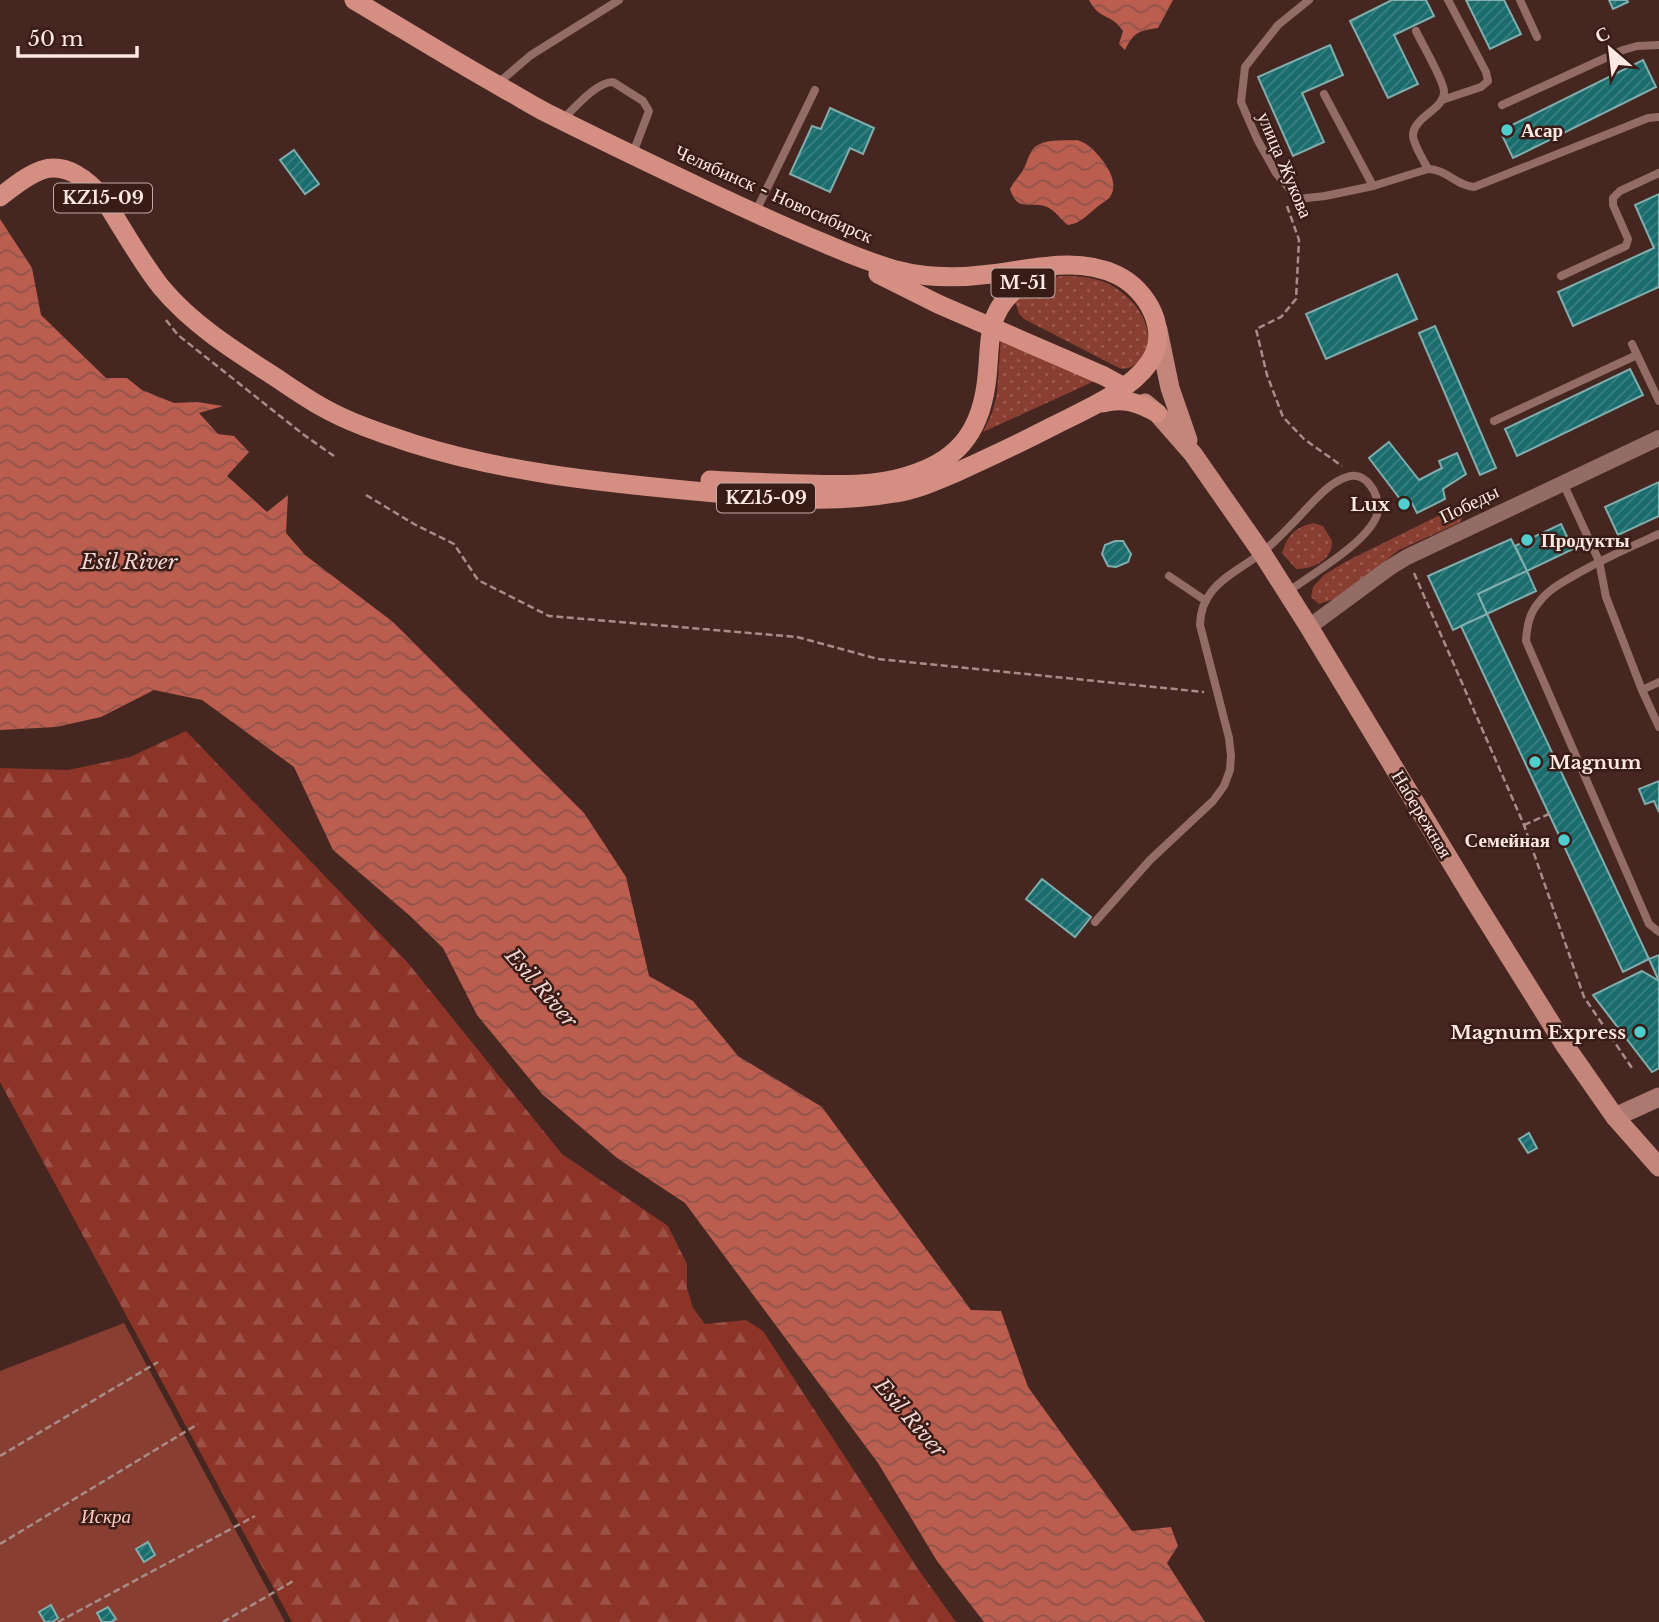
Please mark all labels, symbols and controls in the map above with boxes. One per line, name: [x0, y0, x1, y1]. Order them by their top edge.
scale bar: [18, 14, 136, 58]
north arrow: [1575, 14, 1645, 84]
text: С: [1591, 21, 1614, 48]
text: 50 m: [28, 26, 84, 52]
street label: улица Жукова: [1252, 109, 1318, 222]
place label: Асар: [1521, 119, 1563, 142]
marker: Асар: [1499, 122, 1515, 138]
street label: Челябинск - Новосибирск: [672, 140, 877, 248]
road number: KZ15-09: [54, 183, 152, 212]
road number: M-51: [992, 268, 1054, 298]
street label: Победы: [1436, 480, 1503, 528]
road number: KZ15-09: [717, 484, 815, 512]
place label: Lux: [1350, 493, 1391, 516]
marker: Lux: [1396, 496, 1412, 512]
place label: Продукты: [1541, 529, 1630, 552]
marker: Продукты: [1519, 532, 1535, 548]
water label: Esil River: [80, 549, 179, 575]
place label: Magnum: [1549, 751, 1642, 774]
marker: Magnum: [1527, 754, 1543, 770]
street label: Набережная: [1387, 766, 1457, 862]
place label: Семейная: [1465, 829, 1550, 852]
marker: Семейная: [1556, 832, 1572, 848]
water label: Esil River: [499, 942, 583, 1034]
place label: Magnum Express: [1450, 1021, 1626, 1044]
marker: Magnum Express: [1632, 1024, 1648, 1040]
water label: Esil River: [868, 1372, 952, 1464]
park label: Искра: [80, 1505, 131, 1528]

